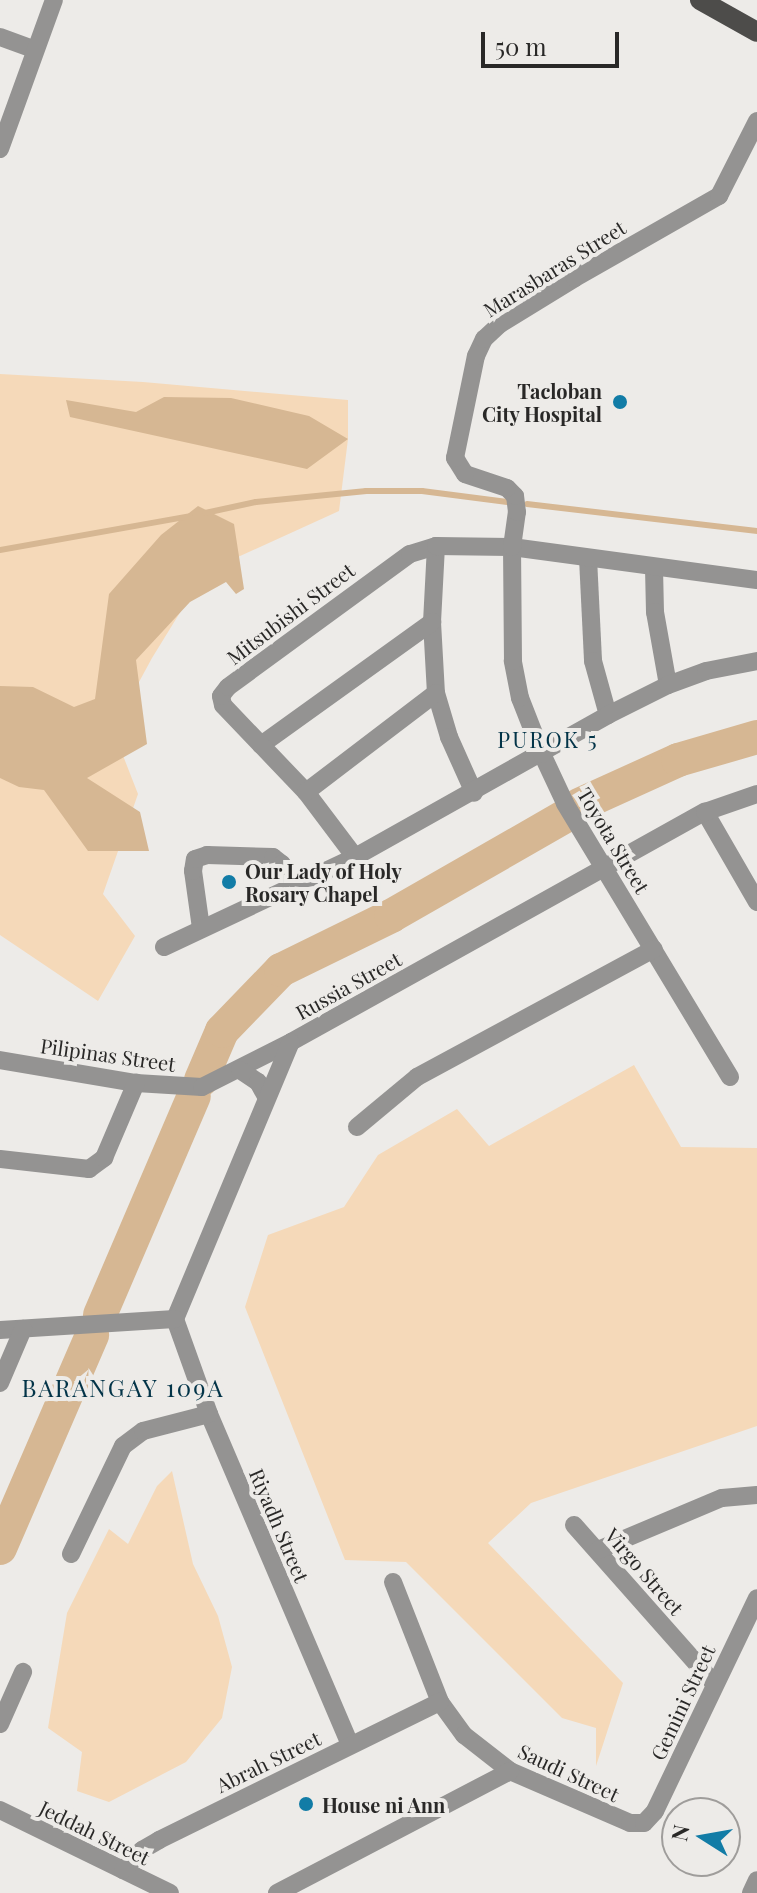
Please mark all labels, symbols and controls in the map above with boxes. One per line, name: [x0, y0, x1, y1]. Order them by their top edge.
scale bar: [485, 16, 623, 66]
text: 50 m: [495, 30, 547, 62]
street label: Marasbaras Street: [479, 215, 629, 321]
place label: Tacloban City Hospital: [481, 378, 602, 425]
marker: Tacloban City Hospital: [609, 391, 631, 413]
street label: Mitsubishi Street: [222, 557, 358, 669]
district label: PUROK 5: [497, 727, 599, 753]
street label: Toyota Street: [573, 783, 655, 897]
place label: Our Lady of Holy Rosary Chapel: [245, 858, 403, 905]
marker: Our Lady of Holy Rosary Chapel: [220, 873, 238, 891]
street label: Russia Street: [291, 946, 405, 1024]
street label: Pilipinas Street: [39, 1033, 177, 1075]
district label: BARANGAY 109A: [21, 1374, 225, 1402]
street label: Riyadh Street: [245, 1465, 315, 1585]
street label: Virgo Street: [601, 1523, 689, 1619]
street label: Gemini Street: [645, 1641, 719, 1763]
street label: Abrah Street: [212, 1725, 324, 1797]
street label: Saudi Street: [515, 1738, 623, 1806]
place label: House ni Ann: [322, 1792, 446, 1816]
street label: Jeddah Street: [36, 1795, 154, 1869]
marker: House ni Ann: [297, 1795, 315, 1813]
north arrow: [661, 1797, 741, 1877]
text: N: [663, 1822, 696, 1843]

